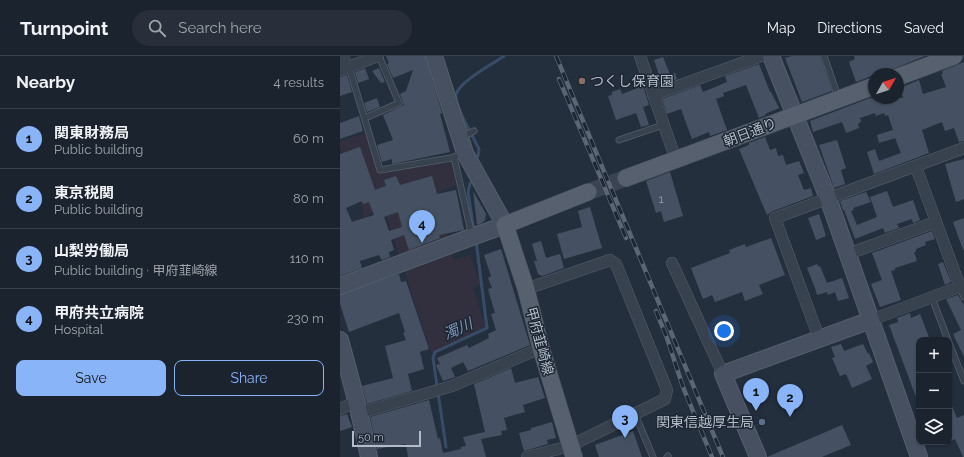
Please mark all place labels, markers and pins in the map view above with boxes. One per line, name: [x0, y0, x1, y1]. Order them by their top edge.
place label: つくし保育園: [590, 73, 674, 89]
marker: つくし保育園: [577, 76, 587, 86]
pin: 4: [409, 210, 435, 243]
pin: 1: [743, 378, 769, 411]
pin: 2: [777, 384, 803, 417]
pin: 3: [612, 405, 638, 438]
place label: 関東信越厚生局: [656, 414, 754, 430]
marker: 関東信越厚生局: [757, 417, 767, 427]

